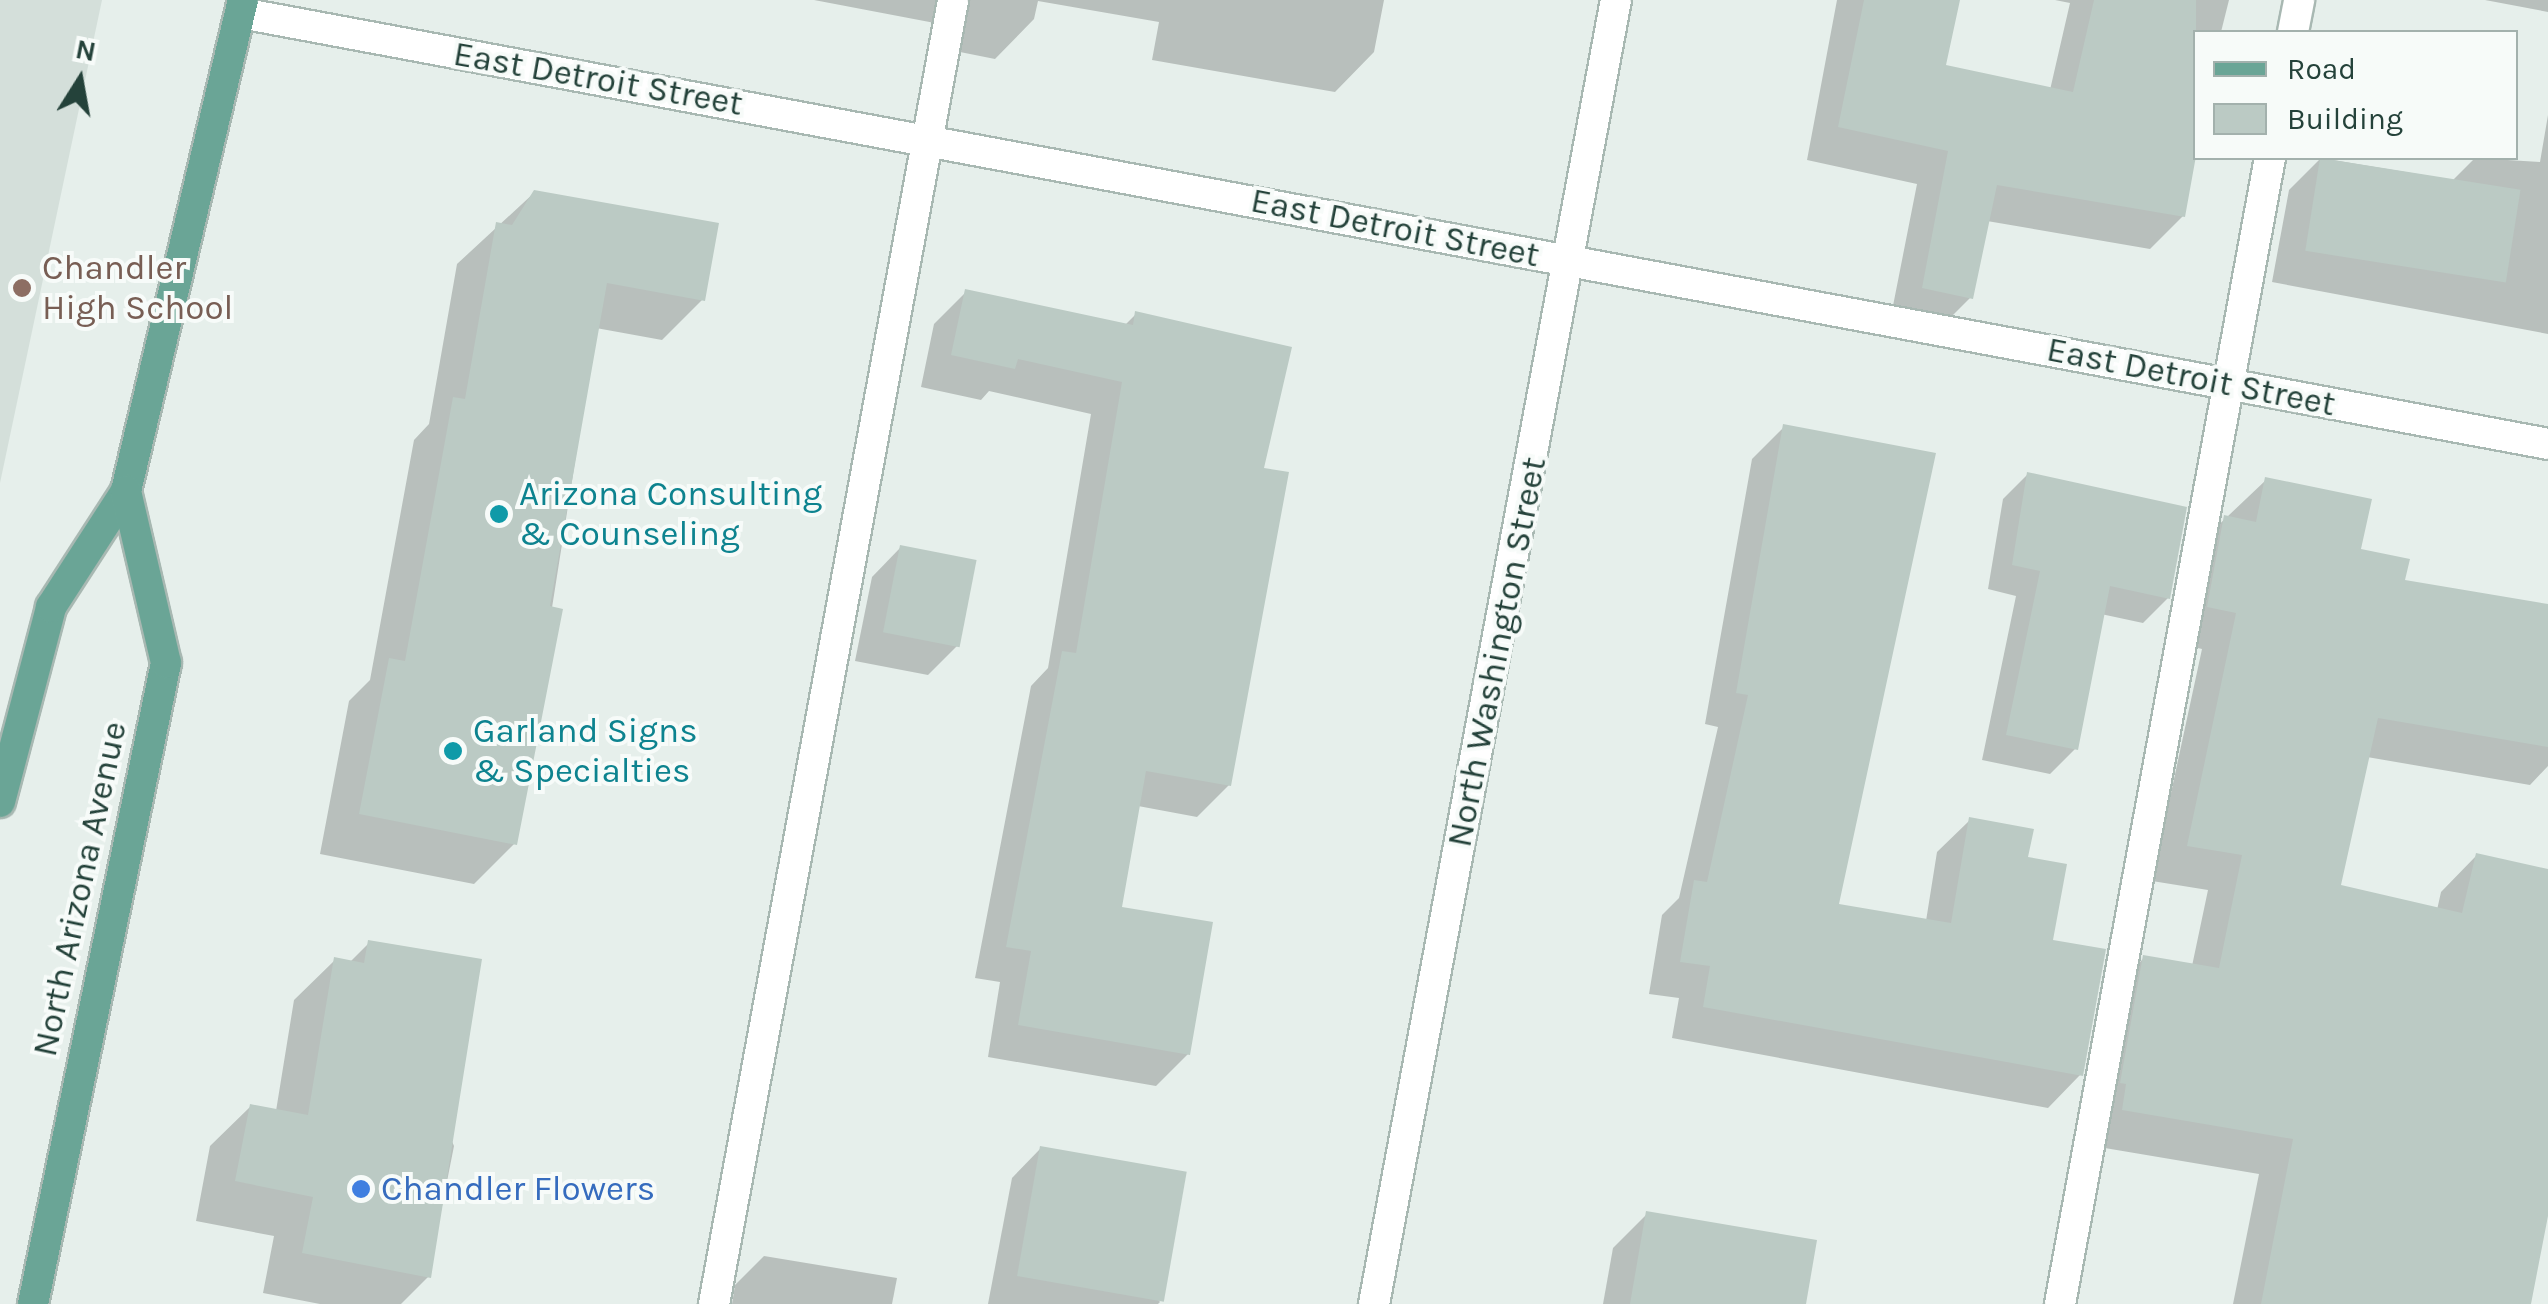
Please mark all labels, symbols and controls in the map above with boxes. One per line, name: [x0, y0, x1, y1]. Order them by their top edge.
north arrow: [30, 30, 130, 130]
legend: [2193, 30, 2518, 160]
text: N: [73, 32, 99, 68]
street label: East Detroit Street: [450, 33, 746, 125]
text: Road: [2287, 51, 2356, 87]
text: Building: [2287, 101, 2403, 137]
street label: East Detroit Street: [1247, 179, 1543, 277]
place label: Chandler High School: [42, 247, 233, 329]
marker: Chandler High School: [11, 277, 33, 299]
street label: East Detroit Street: [2043, 328, 2339, 426]
street label: North Washington Street: [1439, 453, 1555, 851]
place label: Arizona Consulting & Counseling: [519, 473, 822, 555]
marker: Arizona Consulting & Counseling: [488, 503, 510, 525]
place label: Garland Signs & Specialties: [473, 710, 698, 792]
street label: North Arizona Avenue: [24, 718, 136, 1060]
marker: Garland Signs & Specialties: [442, 740, 464, 762]
place label: Chandler Flowers: [381, 1168, 655, 1210]
marker: Chandler Flowers: [350, 1178, 372, 1200]

